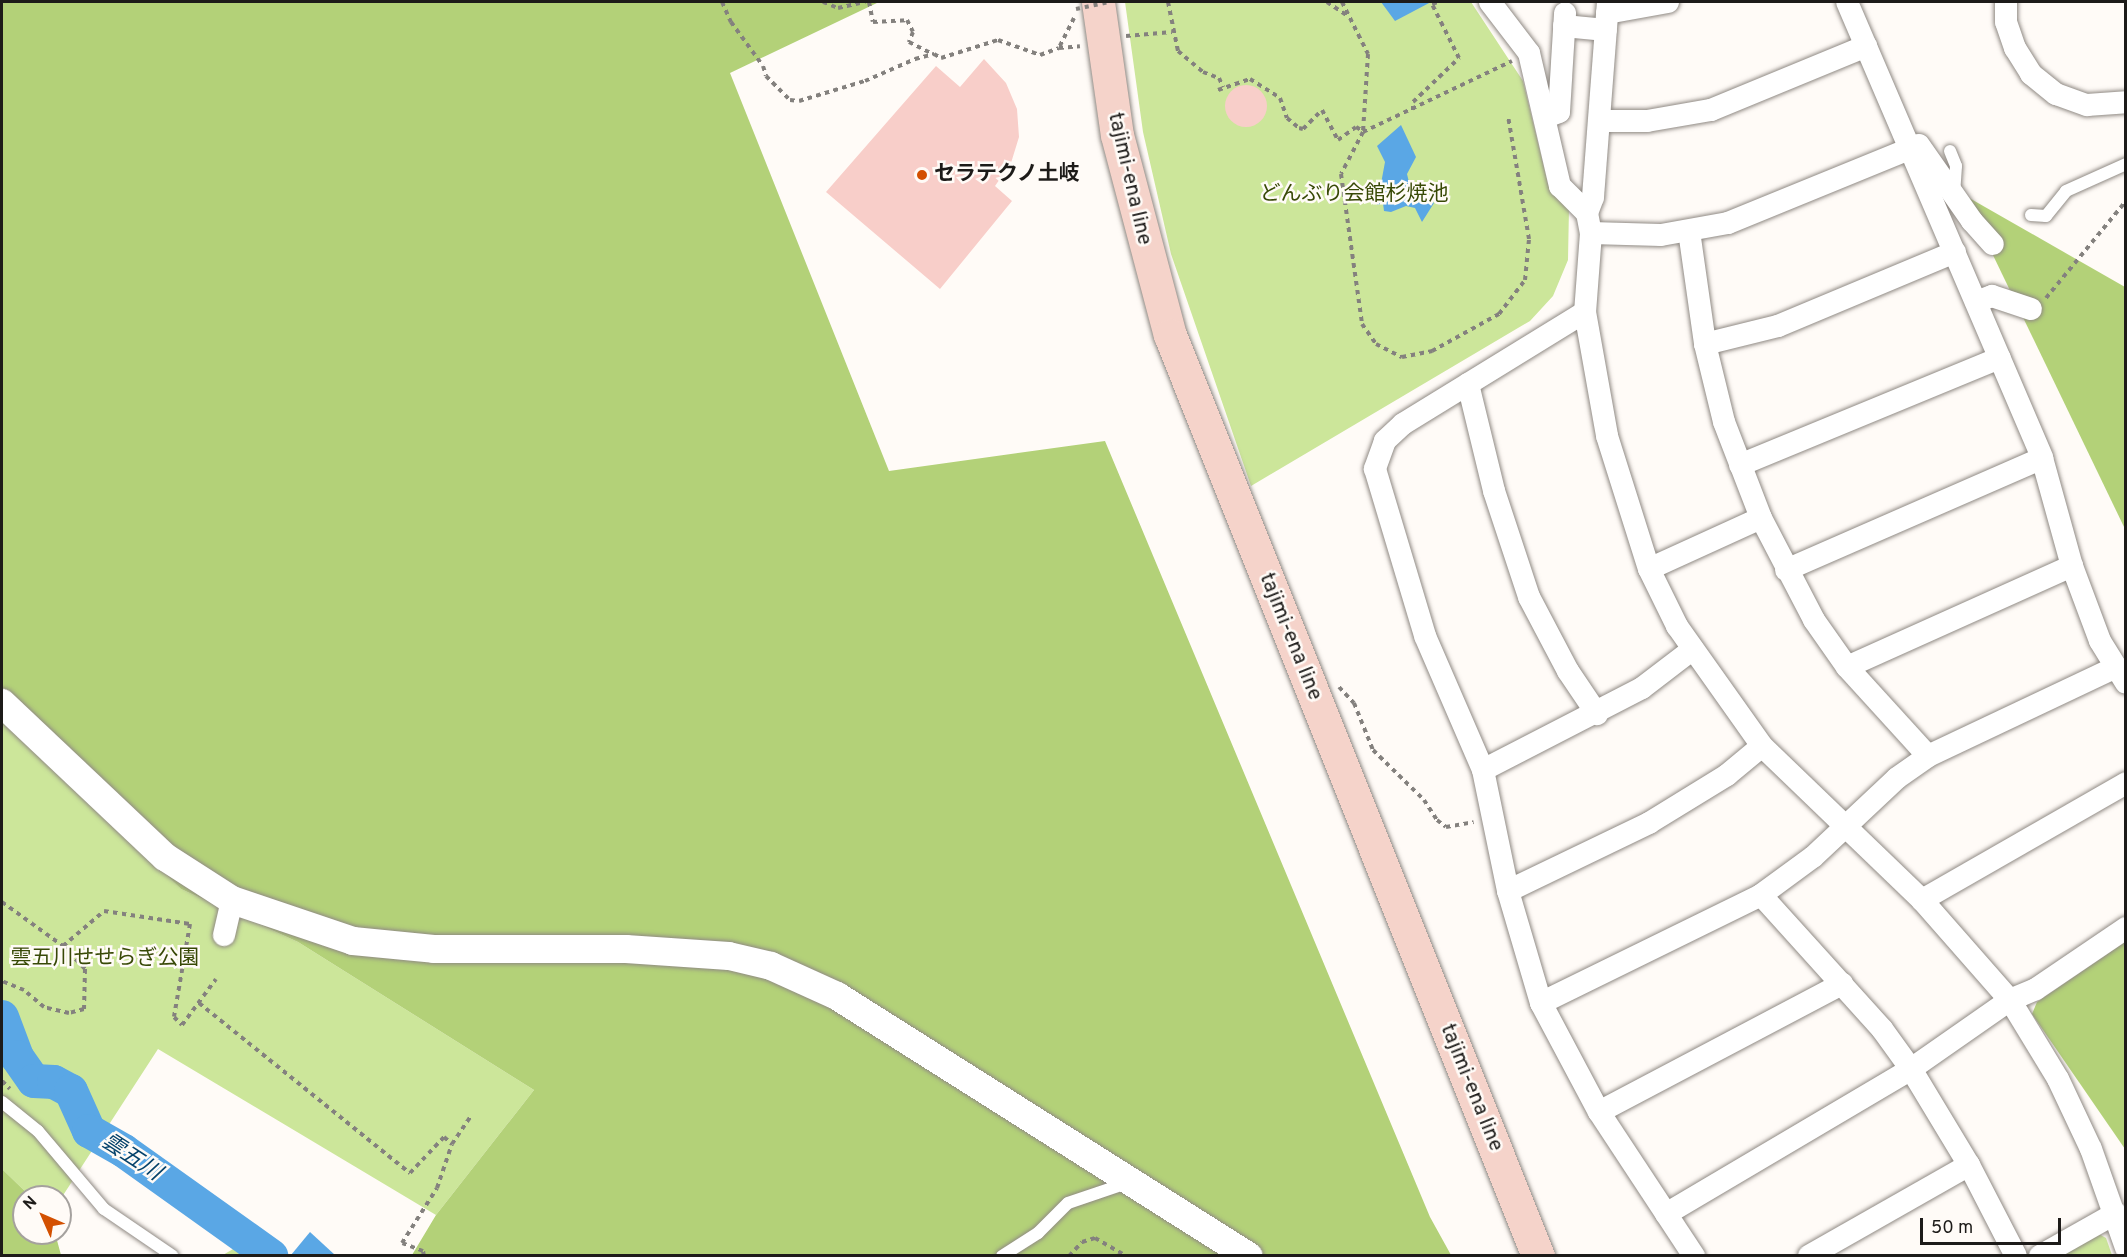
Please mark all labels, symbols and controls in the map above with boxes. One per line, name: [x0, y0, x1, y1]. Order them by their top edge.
street label: tajimi-ena line: [1101, 110, 1157, 248]
place label: セラテクノ土岐: [934, 162, 1081, 188]
marker: セラテクノ土岐: [915, 168, 929, 182]
park label: どんぶり会館杉焼池: [1260, 182, 1448, 208]
street label: tajimi-ena line: [1253, 570, 1327, 704]
park label: 雲五川せせらぎ公園: [11, 946, 199, 972]
street label: tajimi-ena line: [1434, 1021, 1508, 1155]
water label: 雲五川: [96, 1129, 166, 1187]
north arrow: [12, 1185, 72, 1245]
text: N: [20, 1193, 42, 1215]
scale bar: [1923, 1206, 2064, 1244]
text: 50 m: [1931, 1217, 1973, 1240]

